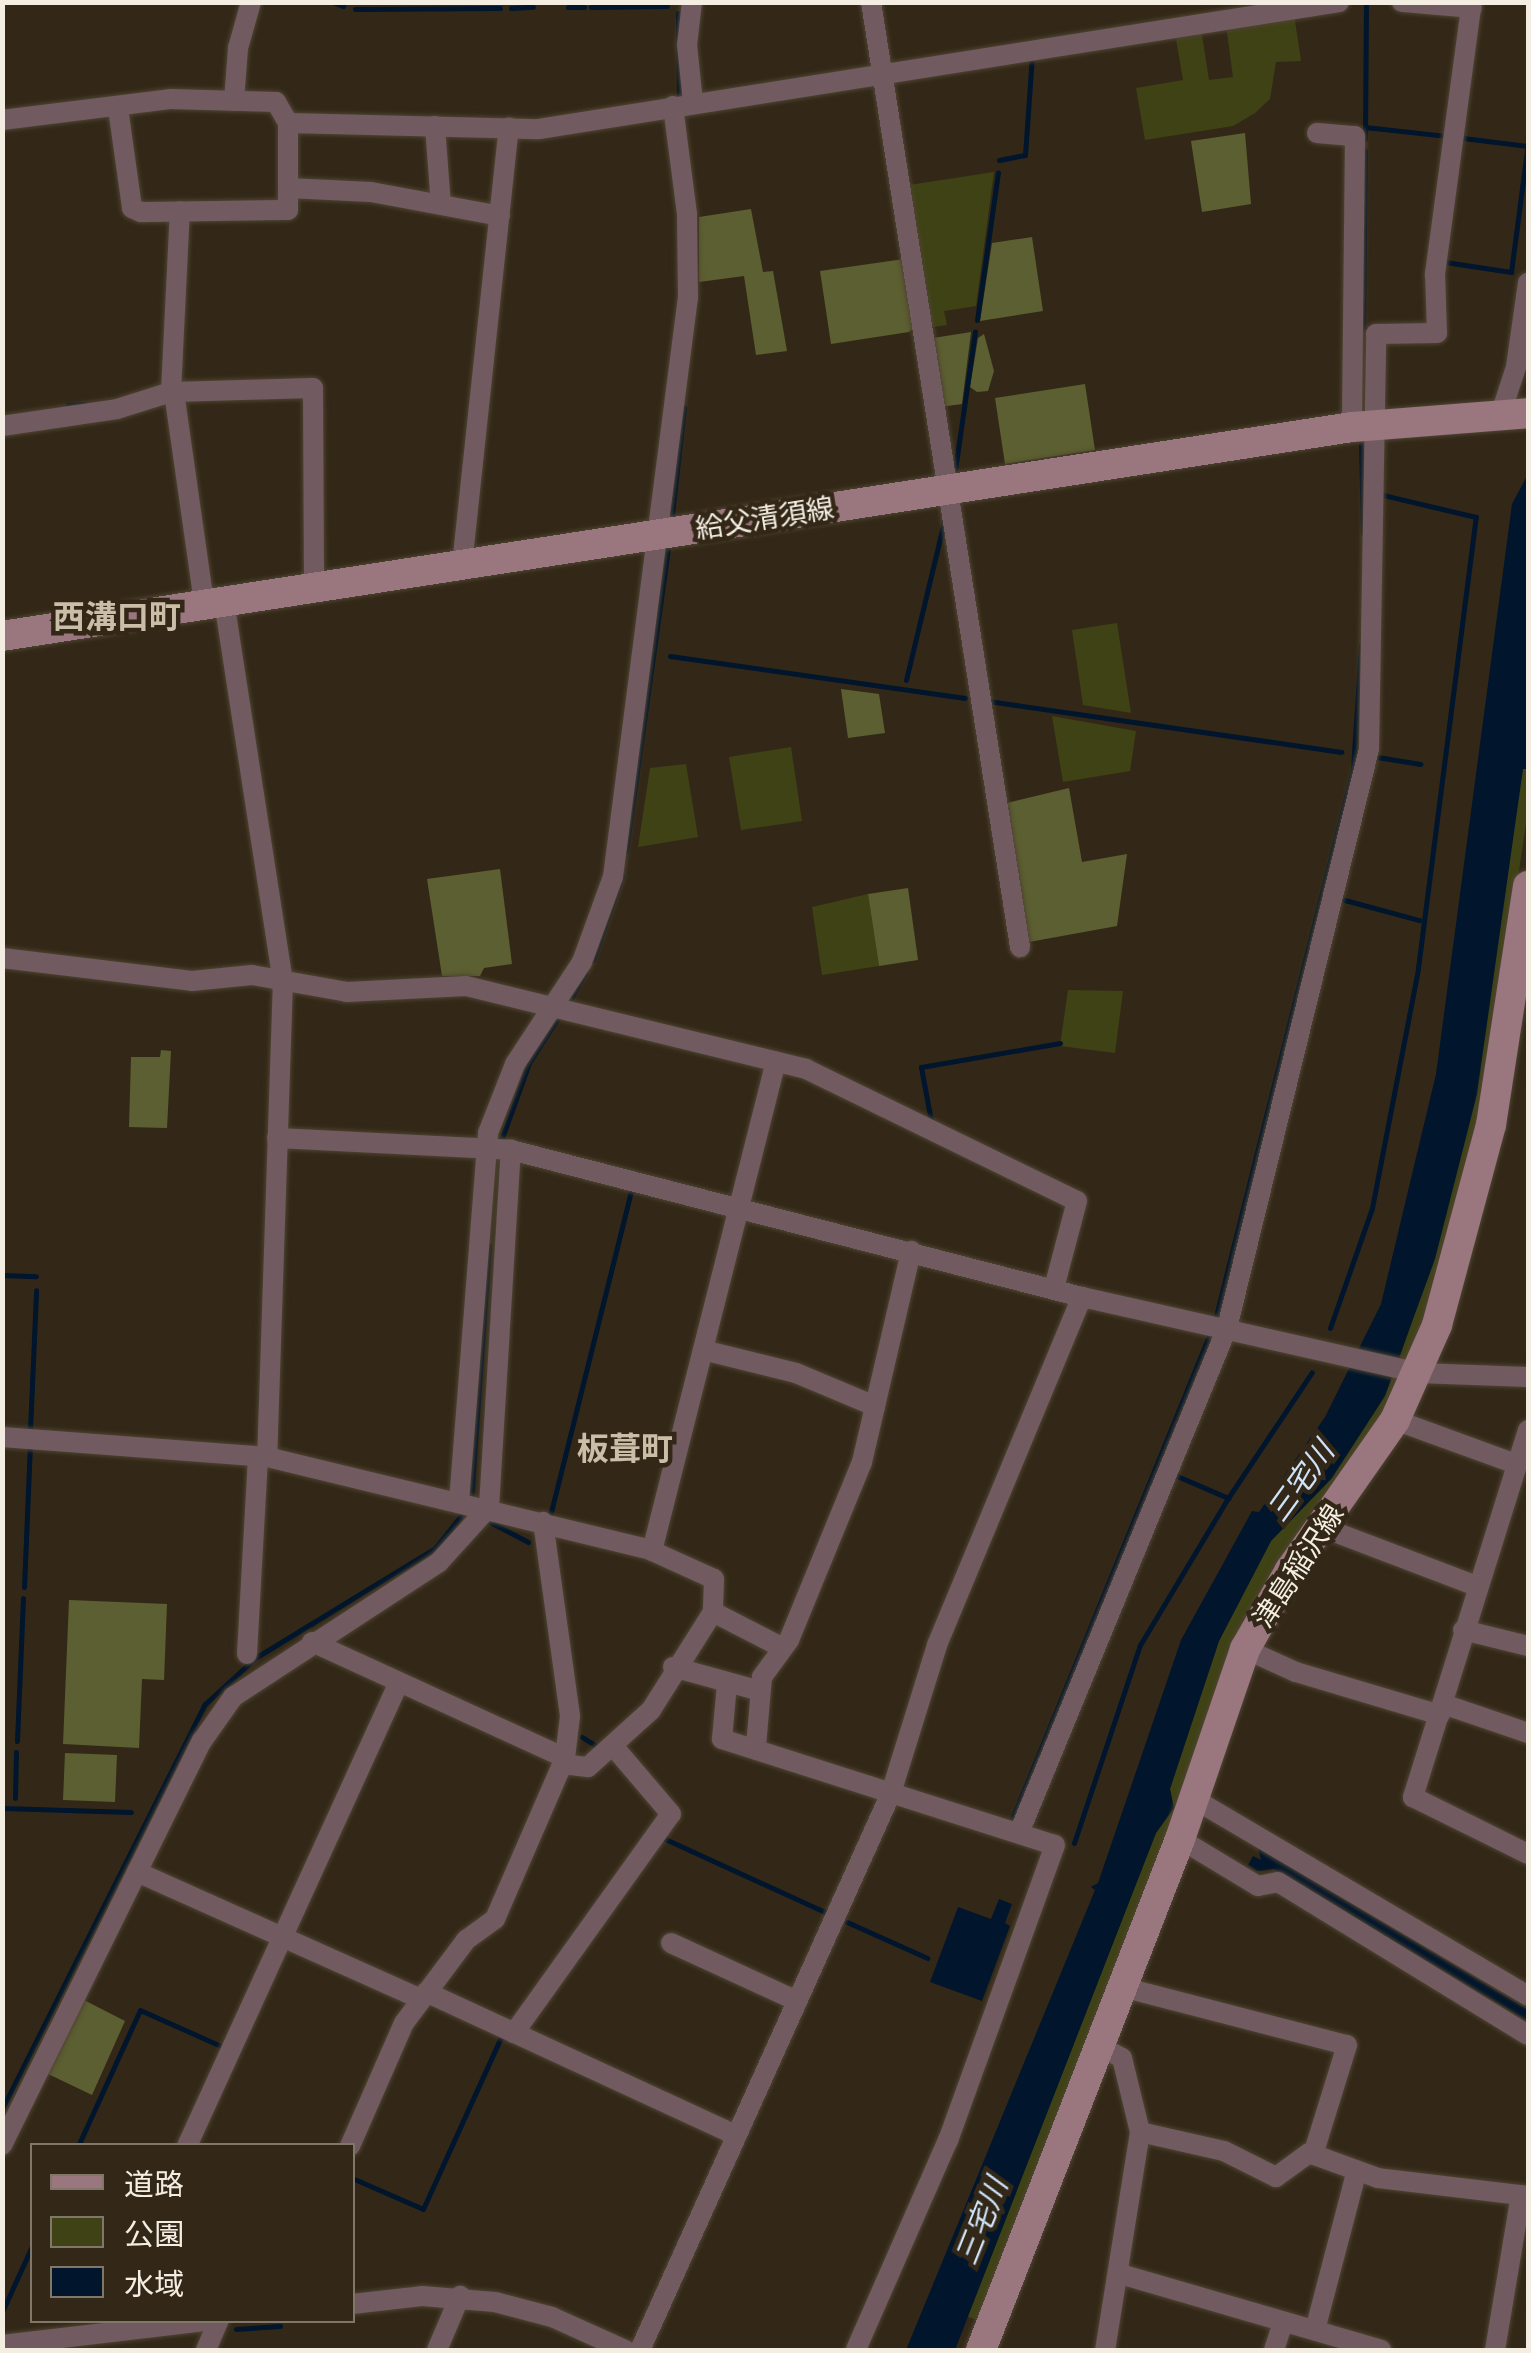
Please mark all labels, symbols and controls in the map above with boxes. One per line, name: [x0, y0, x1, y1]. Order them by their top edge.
street label: 給父清須線: [693, 490, 837, 546]
district label: 西溝口町: [53, 598, 181, 636]
district label: 板葺町: [577, 1430, 673, 1468]
water label: 三宅川: [1259, 1434, 1341, 1528]
street label: 津島稲沢線: [1246, 1498, 1350, 1634]
legend: [30, 2143, 355, 2323]
text: 道路: [124, 2165, 184, 2203]
water label: 三宅川: [947, 2173, 1015, 2269]
text: 公園: [124, 2215, 184, 2253]
text: 水域: [124, 2265, 184, 2303]

